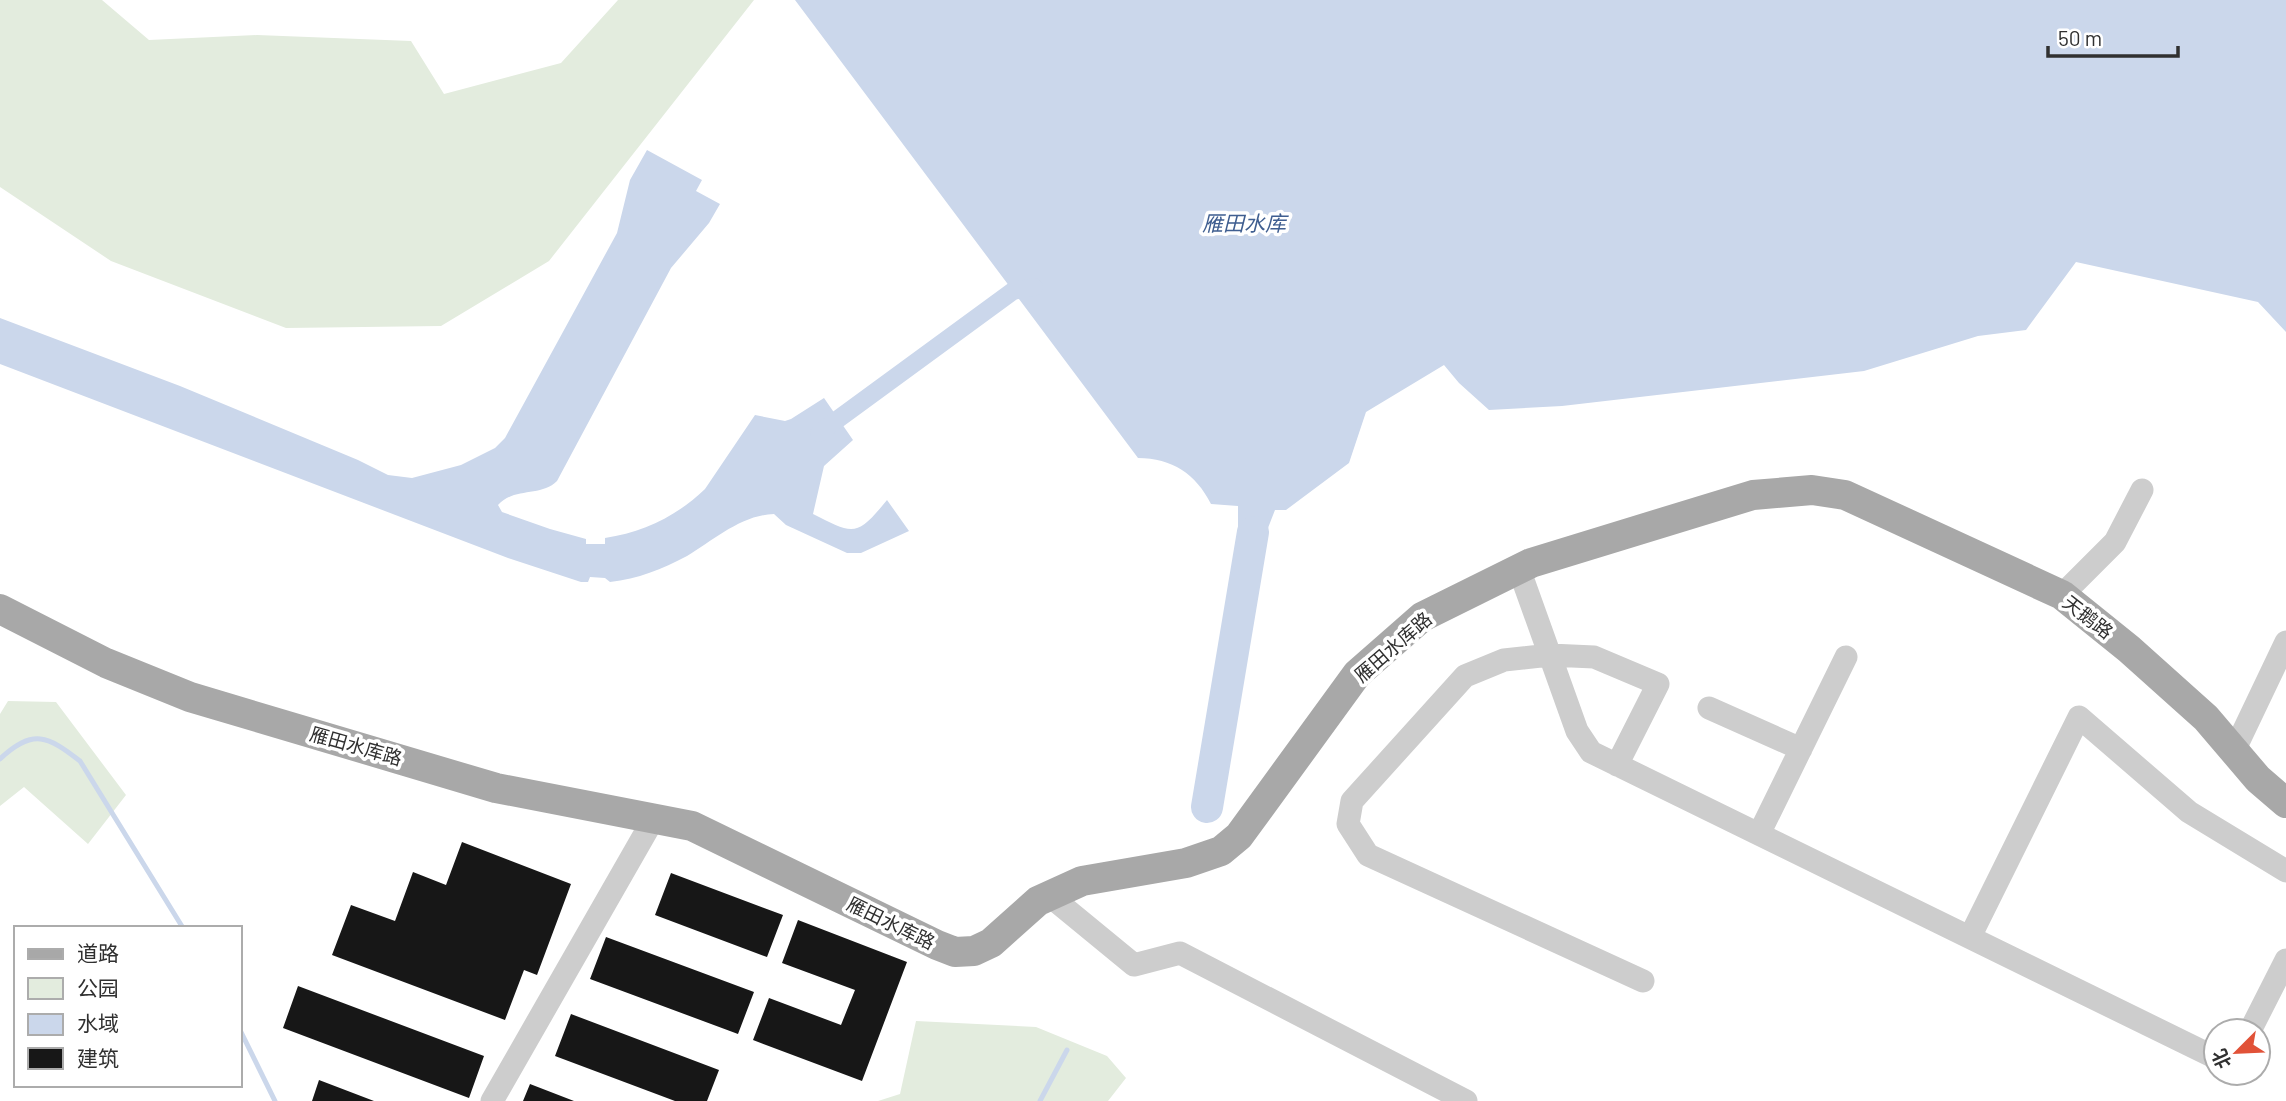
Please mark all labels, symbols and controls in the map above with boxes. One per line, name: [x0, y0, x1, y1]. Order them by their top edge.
scale bar: [2048, 14, 2178, 58]
text: 50 m: [2058, 25, 2102, 50]
water label: 雁田水库: [1202, 210, 1289, 235]
street label: 天鹅路: [2059, 590, 2118, 643]
street label: 雁田水库路: [1349, 607, 1436, 686]
street label: 雁田水库路: [307, 721, 405, 770]
street label: 雁田水库路: [843, 891, 939, 954]
legend: [14, 926, 242, 1087]
text: 道路: [77, 940, 119, 965]
text: 公园: [77, 975, 119, 1000]
text: 水域: [77, 1010, 119, 1035]
north arrow: [2202, 1017, 2272, 1087]
text: 建筑: [77, 1045, 119, 1070]
text: 北: [2207, 1046, 2235, 1072]

